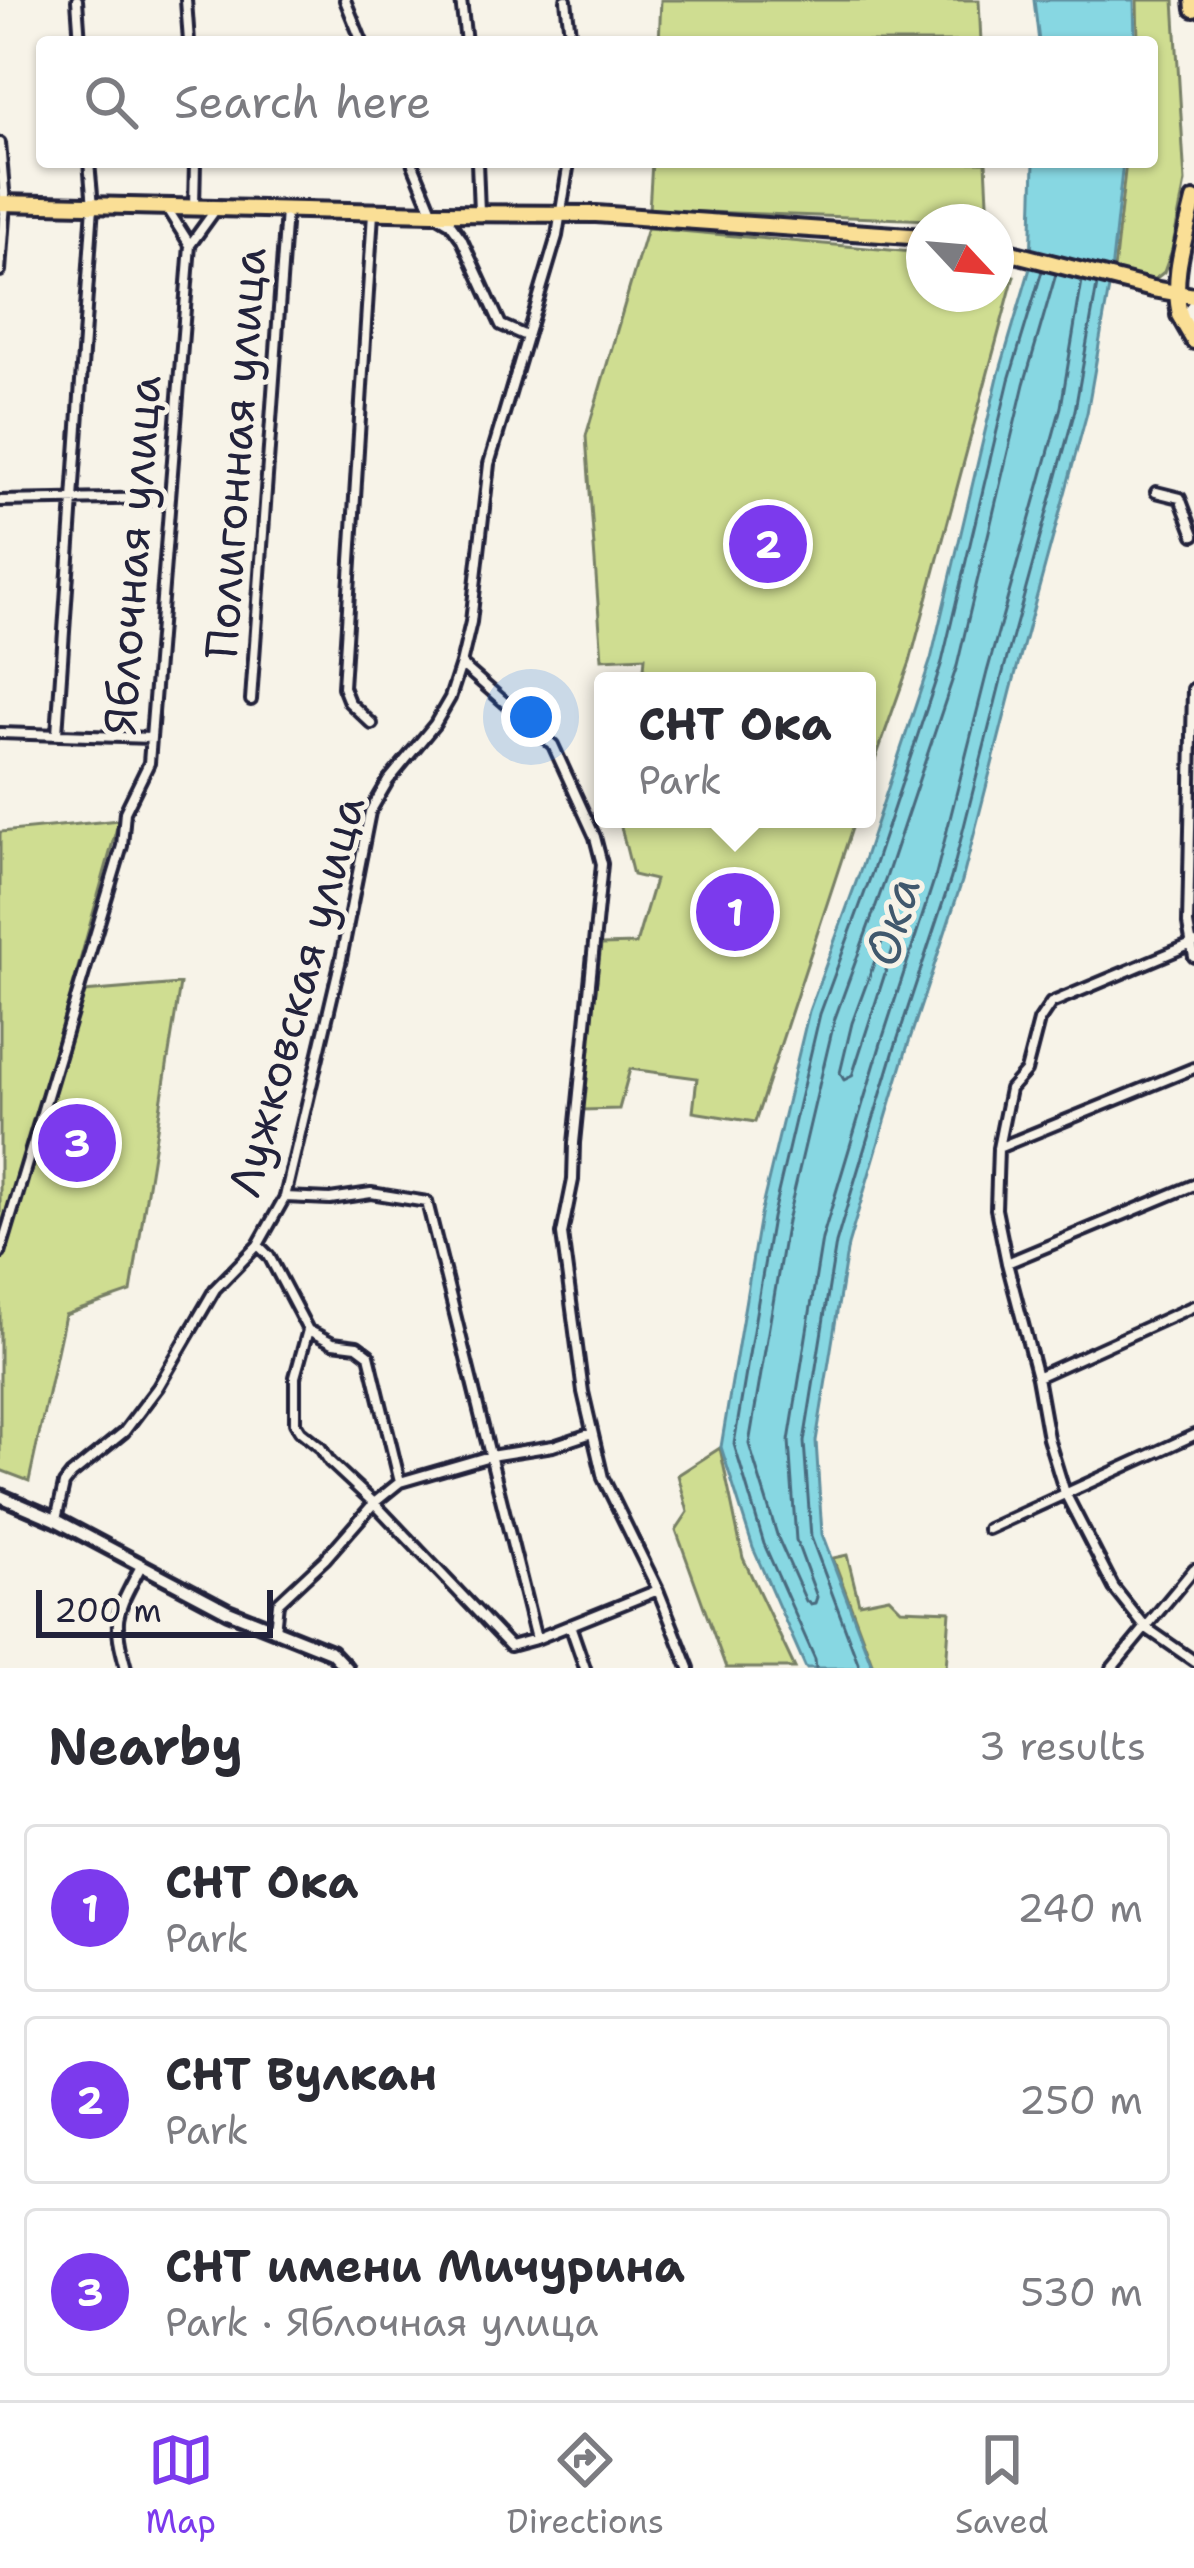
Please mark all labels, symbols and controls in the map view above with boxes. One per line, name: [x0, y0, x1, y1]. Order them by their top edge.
search box: [36, 36, 1158, 168]
icon: search: [78, 69, 144, 135]
text: Search here: [174, 72, 431, 132]
north arrow: [906, 204, 1014, 312]
street label: Полигонная улица: [191, 245, 279, 661]
street label: Яблочная улица: [90, 373, 174, 737]
pin: 2: [729, 499, 807, 589]
popup: [594, 672, 876, 828]
your location: [501, 687, 561, 747]
text: СНТ Ока: [638, 694, 832, 754]
text: Park: [638, 754, 722, 806]
street label: Лужковская улица: [214, 789, 378, 1203]
pin: 1: [696, 867, 774, 957]
water label: Ока: [849, 869, 935, 973]
pin: 3: [38, 1098, 116, 1188]
scale bar: [36, 1584, 273, 1637]
text: 200 m: [54, 1588, 162, 1633]
text: Nearby: [48, 1712, 243, 1780]
text: 3 results: [979, 1720, 1146, 1772]
text: СНТ Ока: [165, 1852, 359, 1912]
text: 1: [81, 1882, 99, 1934]
text: 240 m: [1017, 1882, 1143, 1934]
text: Park: [165, 1912, 249, 1964]
text: СНТ Вулкан: [165, 2044, 437, 2104]
text: 2: [76, 2074, 104, 2126]
text: 250 m: [1019, 2074, 1143, 2126]
text: Park: [165, 2104, 249, 2156]
text: СНТ имени Мичурина: [165, 2236, 685, 2296]
text: 3: [76, 2266, 104, 2318]
text: 530 m: [1020, 2266, 1143, 2318]
text: Park · Яблочная улица: [165, 2296, 599, 2348]
tab: Map: [145, 2427, 216, 2544]
tab: Directions: [507, 2427, 664, 2544]
tab: Saved: [955, 2427, 1049, 2544]

